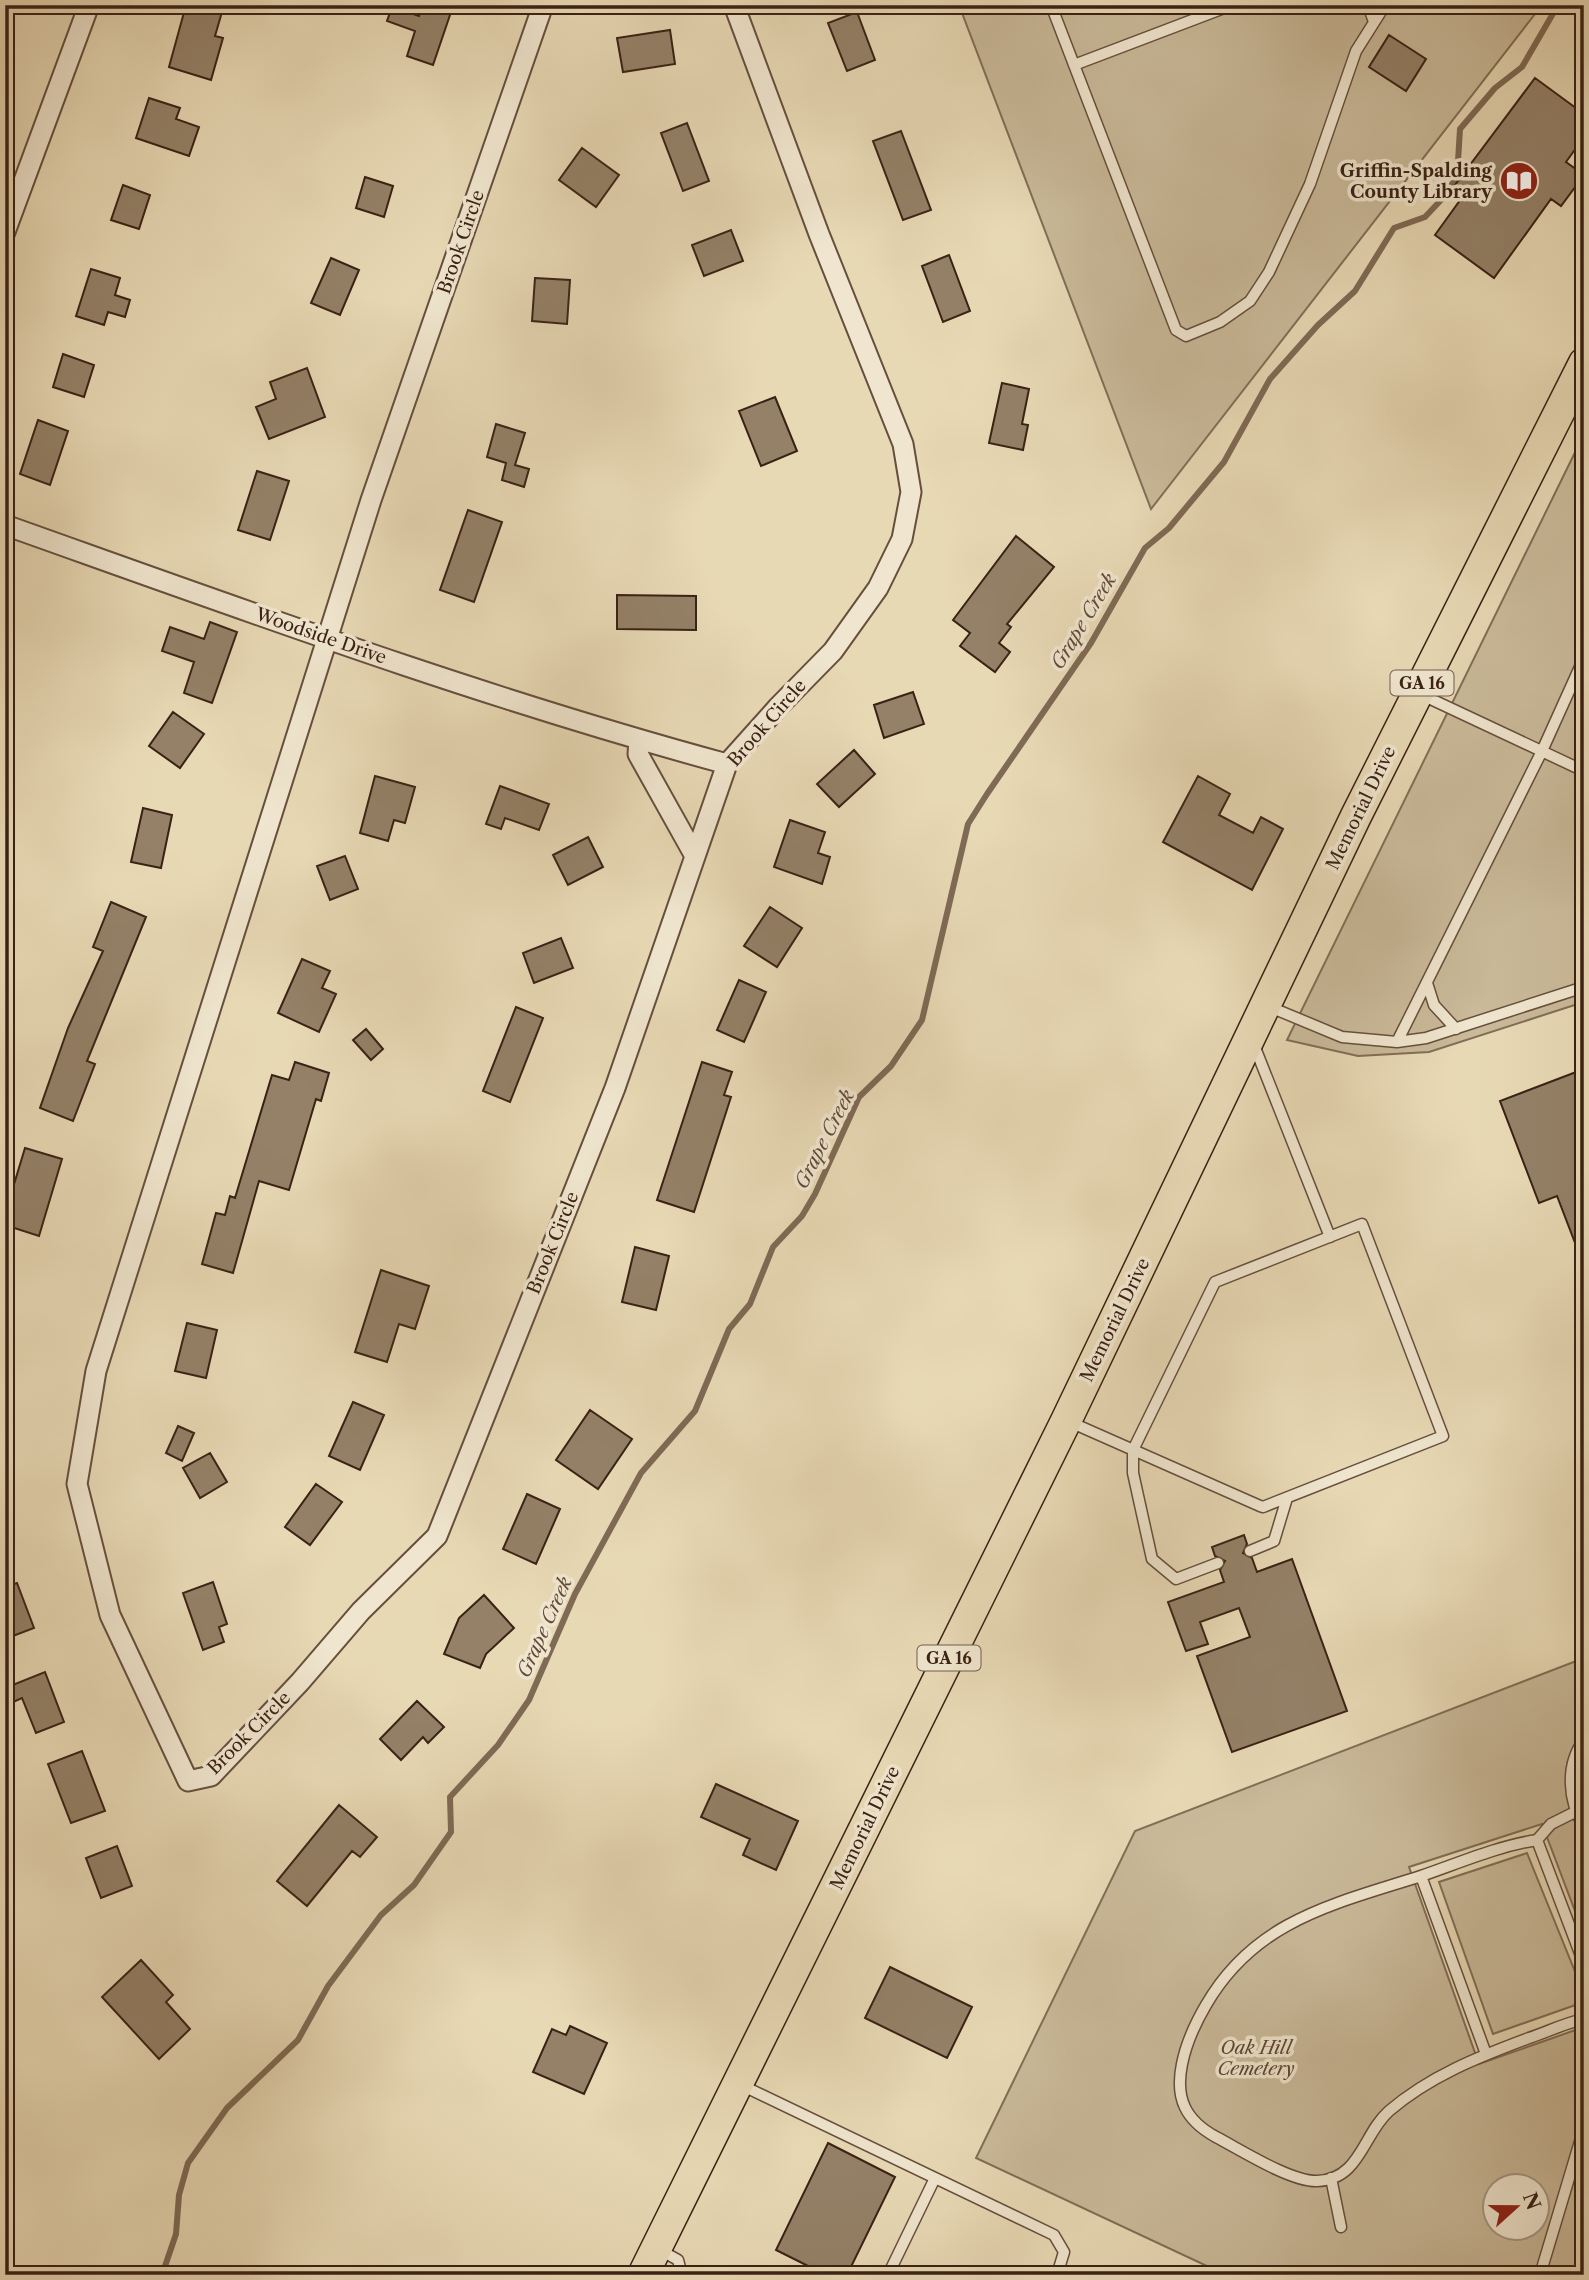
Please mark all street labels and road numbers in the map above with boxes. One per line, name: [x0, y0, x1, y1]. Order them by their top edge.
street label: Brook Circle: [433, 187, 489, 297]
street label: Woodside Drive: [252, 603, 389, 669]
road number: GA 16: [1390, 670, 1454, 696]
street label: Brook Circle: [723, 675, 811, 771]
street label: Memorial Drive: [1321, 742, 1401, 874]
street label: Brook Circle: [523, 1189, 583, 1297]
street label: Memorial Drive: [1075, 1254, 1155, 1386]
road number: GA 16: [918, 1646, 981, 1670]
street label: Brook Circle: [203, 1687, 295, 1779]
street label: Memorial Drive: [825, 1762, 905, 1894]

